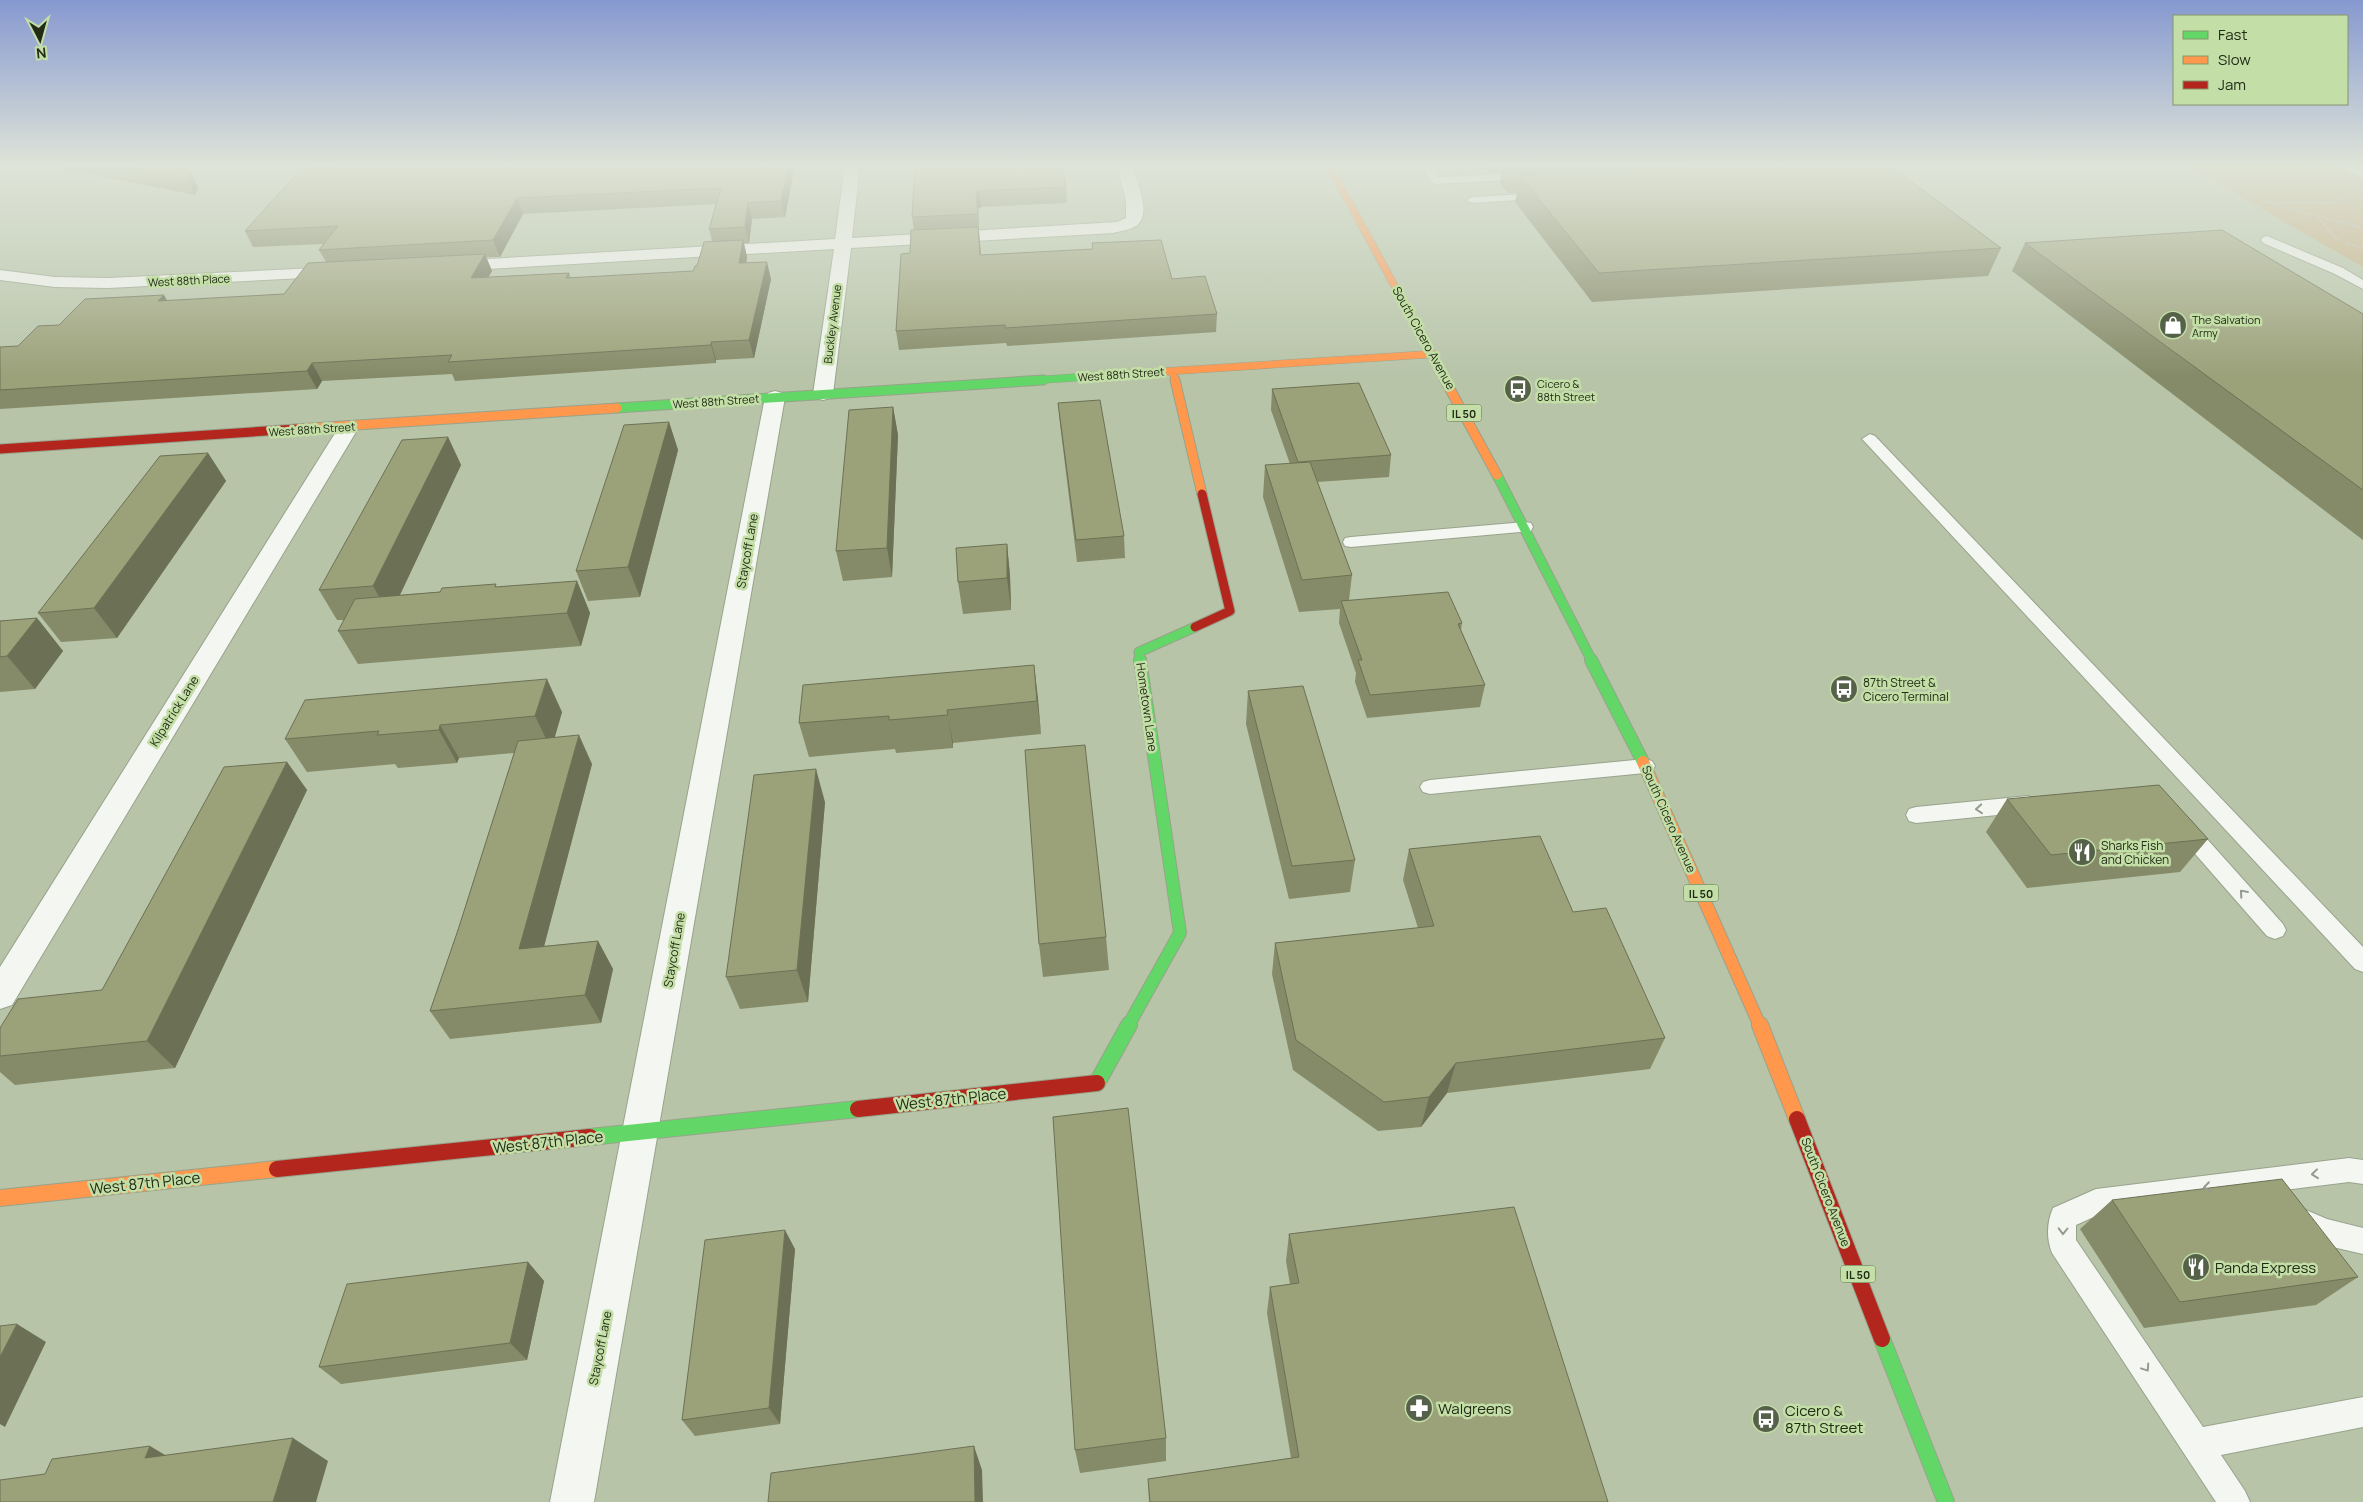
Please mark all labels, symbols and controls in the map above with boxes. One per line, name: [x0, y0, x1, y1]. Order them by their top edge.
north arrow: [15, 15, 65, 65]
legend: [2173, 15, 2348, 105]
text: Fast: [2218, 24, 2247, 45]
text: N: [35, 43, 47, 63]
text: Slow: [2218, 49, 2251, 70]
text: Jam: [2218, 74, 2246, 95]
street label: West 88th Place: [148, 270, 231, 290]
street label: Buckley Avenue: [820, 283, 844, 364]
street label: South Cicero Avenue: [1389, 283, 1459, 393]
shop icon: The Salvation Army: [2158, 310, 2188, 340]
place label: The Salvation Army: [2192, 312, 2261, 340]
street label: West 88th Street: [1077, 363, 1165, 385]
bus stop icon: Cicero & 88th Street: [1503, 374, 1533, 404]
place label: Cicero & 88th Street: [1537, 376, 1595, 404]
street label: West 88th Street: [672, 390, 760, 412]
road number: IL 50: [1446, 404, 1482, 422]
street label: West 88th Street: [268, 418, 356, 440]
street label: Staycoff Lane: [732, 512, 762, 590]
street label: Hometown Lane: [1132, 661, 1162, 753]
street label: Kilpatrick Lane: [146, 672, 202, 750]
bus stop icon: 87th Street & Cicero Terminal: [1829, 674, 1859, 704]
place label: 87th Street & Cicero Terminal: [1863, 674, 1949, 705]
street label: South Cicero Avenue: [1638, 763, 1700, 875]
one-way arrow: [1975, 803, 1983, 814]
restaurant icon: Sharks Fish and Chicken: [2067, 837, 2097, 867]
place label: Sharks Fish and Chicken: [2101, 837, 2169, 868]
road number: IL 50: [1684, 884, 1718, 901]
one-way arrow: [2240, 889, 2249, 898]
street label: Staycoff Lane: [659, 911, 689, 989]
street label: West 87th Place: [895, 1083, 1007, 1115]
street label: West 87th Place: [492, 1126, 604, 1158]
street label: South Cicero Avenue: [1797, 1135, 1855, 1249]
street label: West 87th Place: [89, 1167, 201, 1199]
one-way arrow: [2310, 1168, 2318, 1179]
one-way arrow: [2203, 1181, 2211, 1192]
one-way arrow: [2057, 1227, 2068, 1235]
restaurant icon: Panda Express: [2181, 1252, 2211, 1282]
place label: Panda Express: [2215, 1257, 2316, 1278]
road number: IL 50: [1840, 1266, 1876, 1282]
street label: Staycoff Lane: [584, 1309, 616, 1387]
one-way arrow: [2139, 1363, 2149, 1372]
pharmacy icon: Walgreens: [1404, 1393, 1434, 1423]
place label: Walgreens: [1438, 1398, 1512, 1419]
place label: Cicero & 87th Street: [1785, 1400, 1863, 1438]
bus stop icon: Cicero & 87th Street: [1751, 1404, 1781, 1434]

